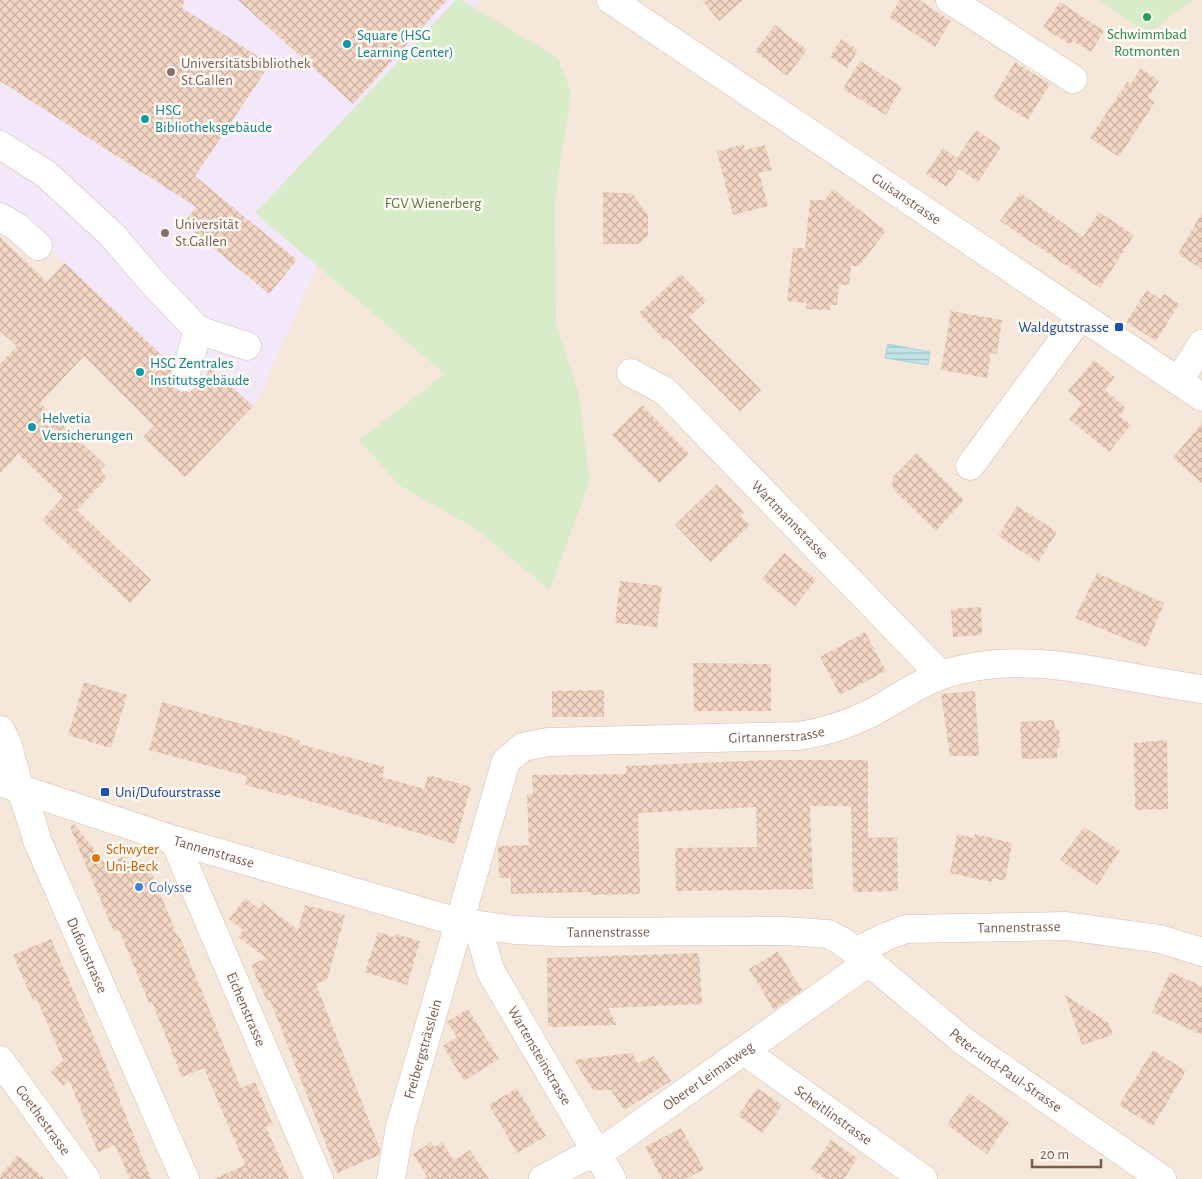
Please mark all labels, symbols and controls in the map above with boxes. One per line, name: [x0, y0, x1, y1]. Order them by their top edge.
marker: Schwimmbad Rotmonten: [1141, 11, 1153, 23]
place label: Schwimmbad Rotmonten: [1107, 27, 1187, 59]
place label: Square (HSG Learning Center): [357, 28, 454, 60]
marker: Square (HSG Learning Center): [341, 38, 353, 50]
place label: Universitätsbibliothek St.Gallen: [181, 56, 311, 88]
marker: Universitätsbibliothek St.Gallen: [165, 66, 177, 78]
place label: HSG Bibliotheksgebäude: [155, 103, 272, 135]
marker: HSG Bibliotheksgebäude: [139, 113, 151, 125]
street label: Guisanstrasse: [869, 170, 944, 228]
park label: FGV Wienerberg: [385, 196, 482, 211]
place label: Universität St.Gallen: [175, 217, 239, 249]
marker: Universität St.Gallen: [159, 227, 171, 239]
place label: Waldgutstrasse: [1018, 320, 1109, 335]
marker: Waldgutstrasse: [1113, 321, 1125, 333]
place label: HSG Zentrales Institutsgebäude: [150, 356, 250, 388]
marker: HSG Zentrales Institutsgebäude: [134, 366, 146, 378]
place label: Helvetia Versicherungen: [42, 411, 133, 443]
marker: Helvetia Versicherungen: [26, 421, 38, 433]
street label: Wartmannstrasse: [748, 478, 831, 562]
street label: Girtannerstrasse: [728, 724, 826, 746]
place label: Uni/Dufourstrasse: [115, 785, 221, 800]
marker: Uni/Dufourstrasse: [99, 786, 111, 798]
street label: Tannenstrasse: [172, 833, 256, 871]
place label: Schwyter Uni-Beck: [106, 842, 159, 874]
marker: Schwyter Uni-Beck: [90, 852, 102, 864]
place label: Colysse: [149, 880, 192, 895]
marker: Colysse: [133, 881, 145, 893]
street label: Dufourstrasse: [64, 915, 110, 996]
street label: Tannenstrasse: [977, 919, 1061, 936]
street label: Tannenstrasse: [567, 925, 650, 940]
street label: Eichenstrasse: [223, 970, 268, 1049]
street label: Freibergsträsslein: [401, 997, 445, 1101]
street label: Wartensteinstrasse: [505, 1004, 574, 1108]
street label: Peter-und-Paul-Strasse: [946, 1026, 1064, 1115]
street label: Oberer Leimatweg: [660, 1039, 757, 1113]
street label: Goethestrasse: [13, 1082, 73, 1158]
street label: Scheitlinstrasse: [792, 1083, 875, 1148]
scale bar: [1032, 1136, 1101, 1168]
text: 20 m: [1040, 1147, 1069, 1162]

